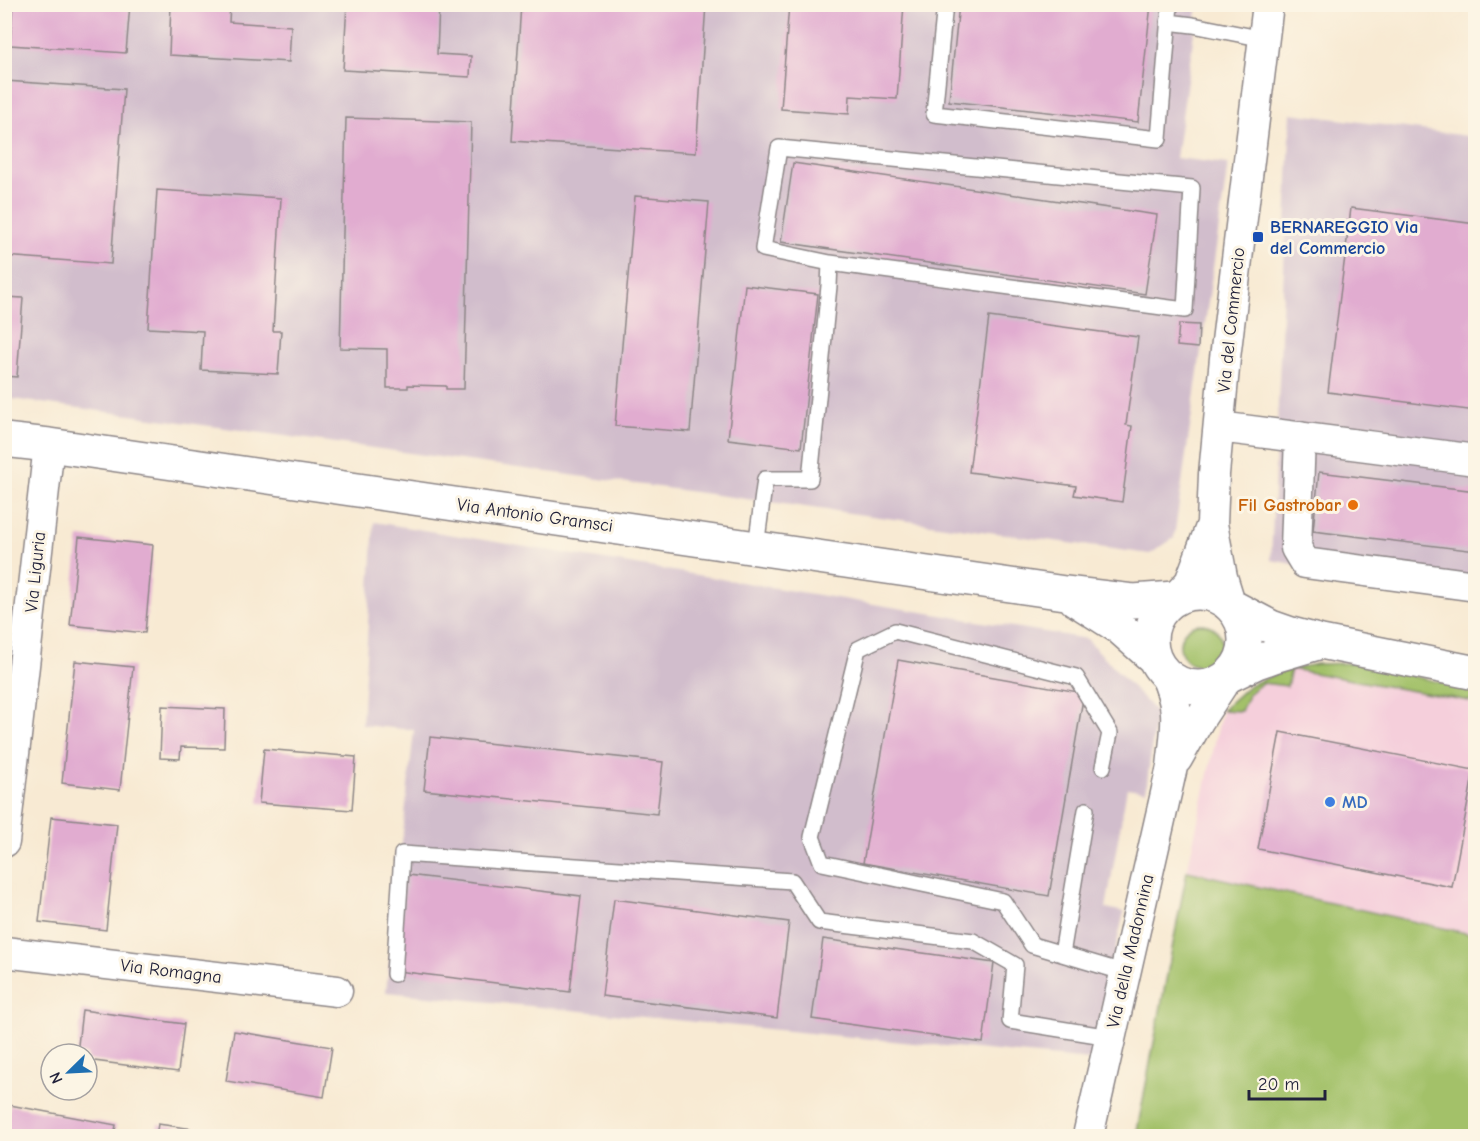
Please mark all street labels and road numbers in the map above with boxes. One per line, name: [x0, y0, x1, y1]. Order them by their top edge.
street label: Via del Commercio: [1213, 246, 1250, 394]
street label: Via Antonio Gramsci: [456, 494, 614, 537]
street label: Via Liguria: [21, 530, 50, 614]
street label: Via della Madonnina: [1103, 872, 1158, 1030]
street label: Via Romagna: [119, 955, 223, 988]

